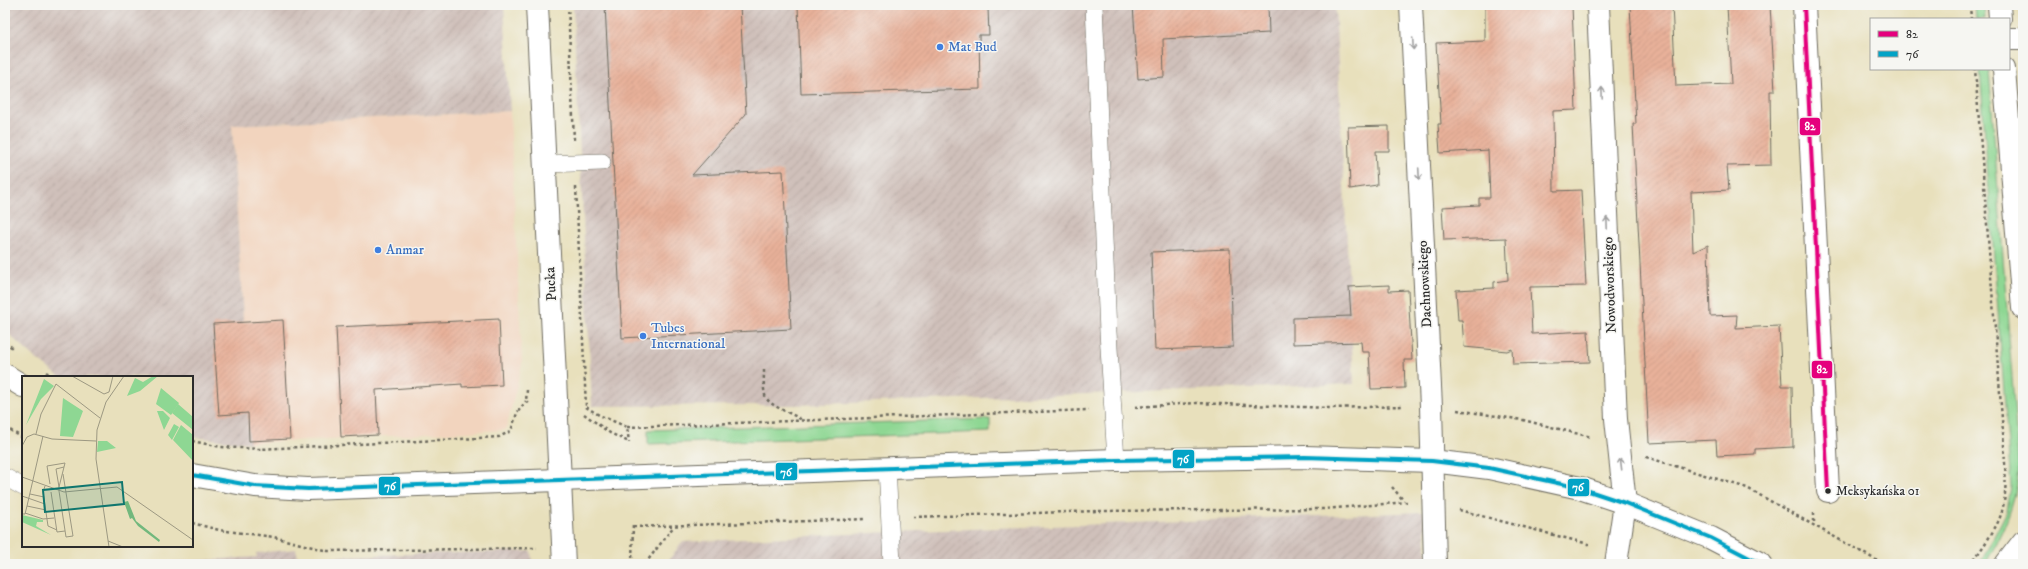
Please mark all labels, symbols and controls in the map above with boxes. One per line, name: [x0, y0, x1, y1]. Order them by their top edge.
legend: [1870, 18, 2010, 70]
text: 82: [1906, 27, 1918, 42]
one-way arrow: [1409, 37, 1416, 50]
place label: Mat Bud: [948, 38, 997, 56]
marker: Mat Bud: [935, 42, 945, 52]
text: 76: [1906, 47, 1919, 62]
one-way arrow: [1598, 87, 1605, 100]
line badge: 82: [1799, 117, 1821, 136]
text: 82: [1805, 120, 1816, 134]
one-way arrow: [1416, 167, 1423, 180]
one-way arrow: [1603, 217, 1611, 230]
street label: Nowodworskiego: [1599, 236, 1621, 333]
street label: Dachnowskiego: [1414, 240, 1436, 328]
place label: Anmar: [386, 241, 425, 259]
marker: Anmar: [373, 245, 383, 255]
street label: Pucka: [541, 267, 561, 301]
place label: Tubes International: [651, 319, 726, 353]
marker: Tubes International: [638, 331, 648, 341]
line badge: 82: [1811, 360, 1833, 379]
text: 82: [1817, 363, 1828, 377]
inset map: [22, 376, 193, 547]
line badge: 76: [1172, 449, 1195, 469]
text: 76: [1177, 453, 1190, 467]
one-way arrow: [1617, 458, 1624, 471]
line badge: 76: [775, 462, 798, 481]
text: 76: [780, 466, 793, 480]
line badge: 76: [378, 476, 401, 496]
line badge: 76: [1567, 478, 1590, 497]
text: 76: [384, 480, 397, 494]
text: 76: [1572, 481, 1585, 495]
place label: Meksykańska 01: [1836, 483, 1920, 499]
marker: Meksykańska 01: [1823, 486, 1833, 496]

